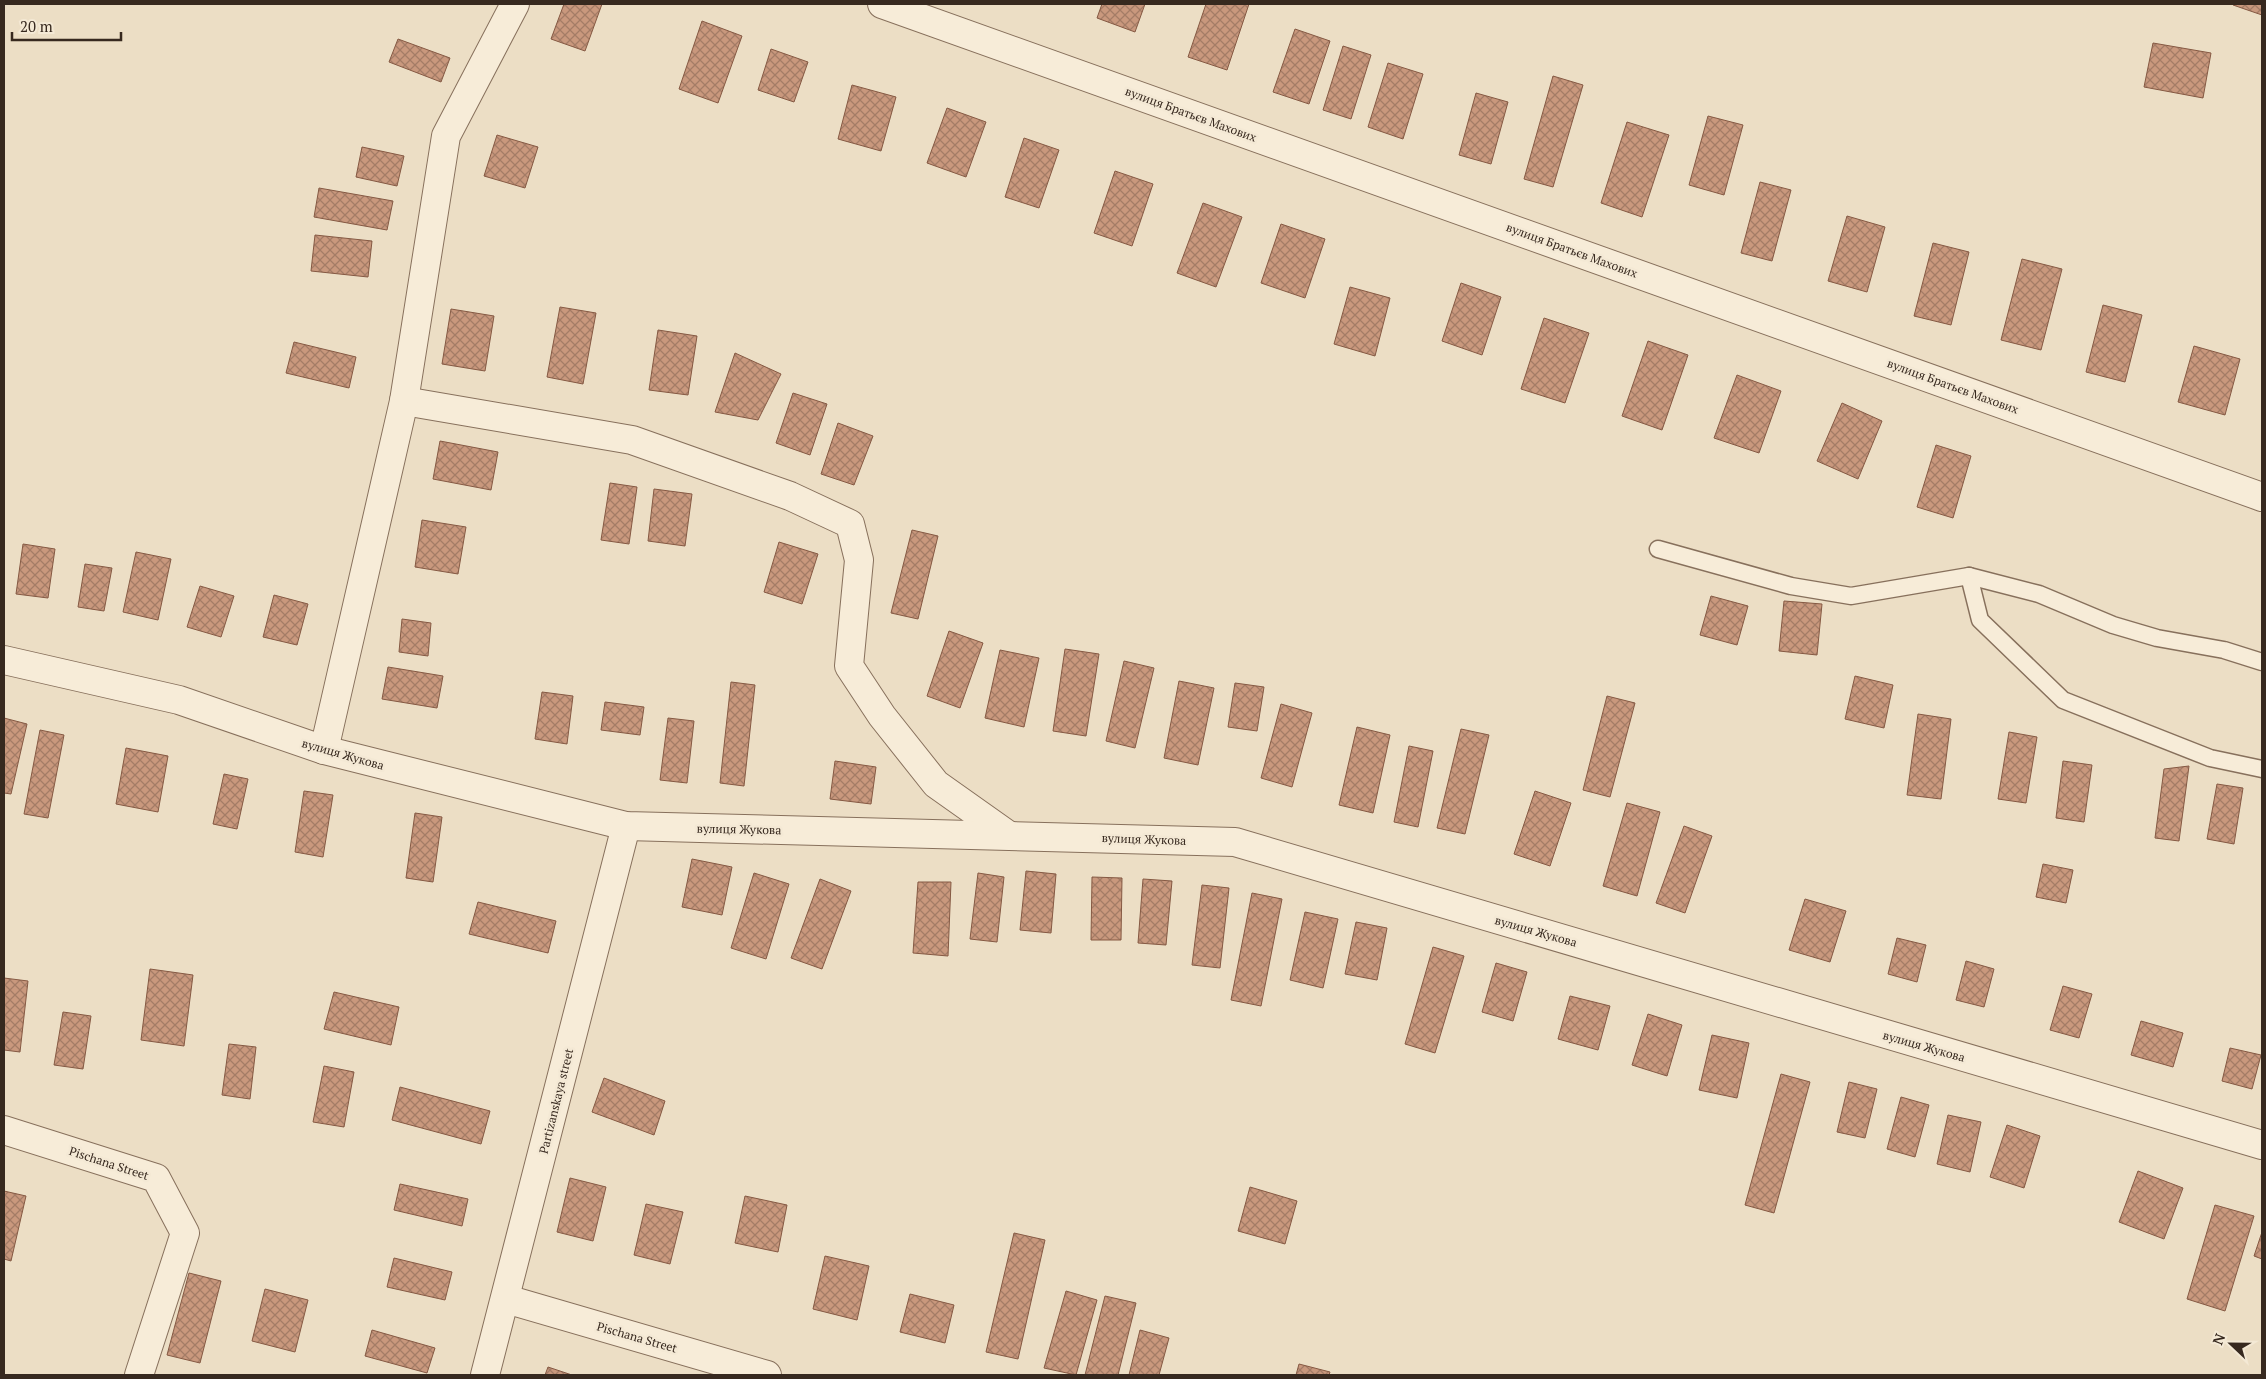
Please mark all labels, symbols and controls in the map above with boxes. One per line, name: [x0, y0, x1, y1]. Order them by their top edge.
scale bar: [12, 10, 121, 42]
text: 20 m: [20, 16, 53, 36]
street label: вулиця Братьєв Махових: [1123, 83, 1259, 145]
street label: вулиця Братьєв Махових: [1504, 219, 1640, 281]
street label: вулиця Братьєв Махових: [1885, 355, 2021, 417]
street label: вулиця Жукова: [300, 735, 386, 773]
street label: вулиця Жукова: [697, 821, 781, 837]
street label: вулиця Жукова: [1101, 830, 1187, 848]
street label: вулиця Жукова: [1493, 912, 1579, 950]
street label: вулиця Жукова: [1881, 1027, 1967, 1065]
street label: Partizanskaya street: [536, 1046, 576, 1155]
street label: Pischana Street: [67, 1143, 151, 1183]
street label: Pischana Street: [595, 1318, 679, 1356]
north arrow: [2206, 1319, 2256, 1369]
text: N: [2208, 1330, 2229, 1347]

